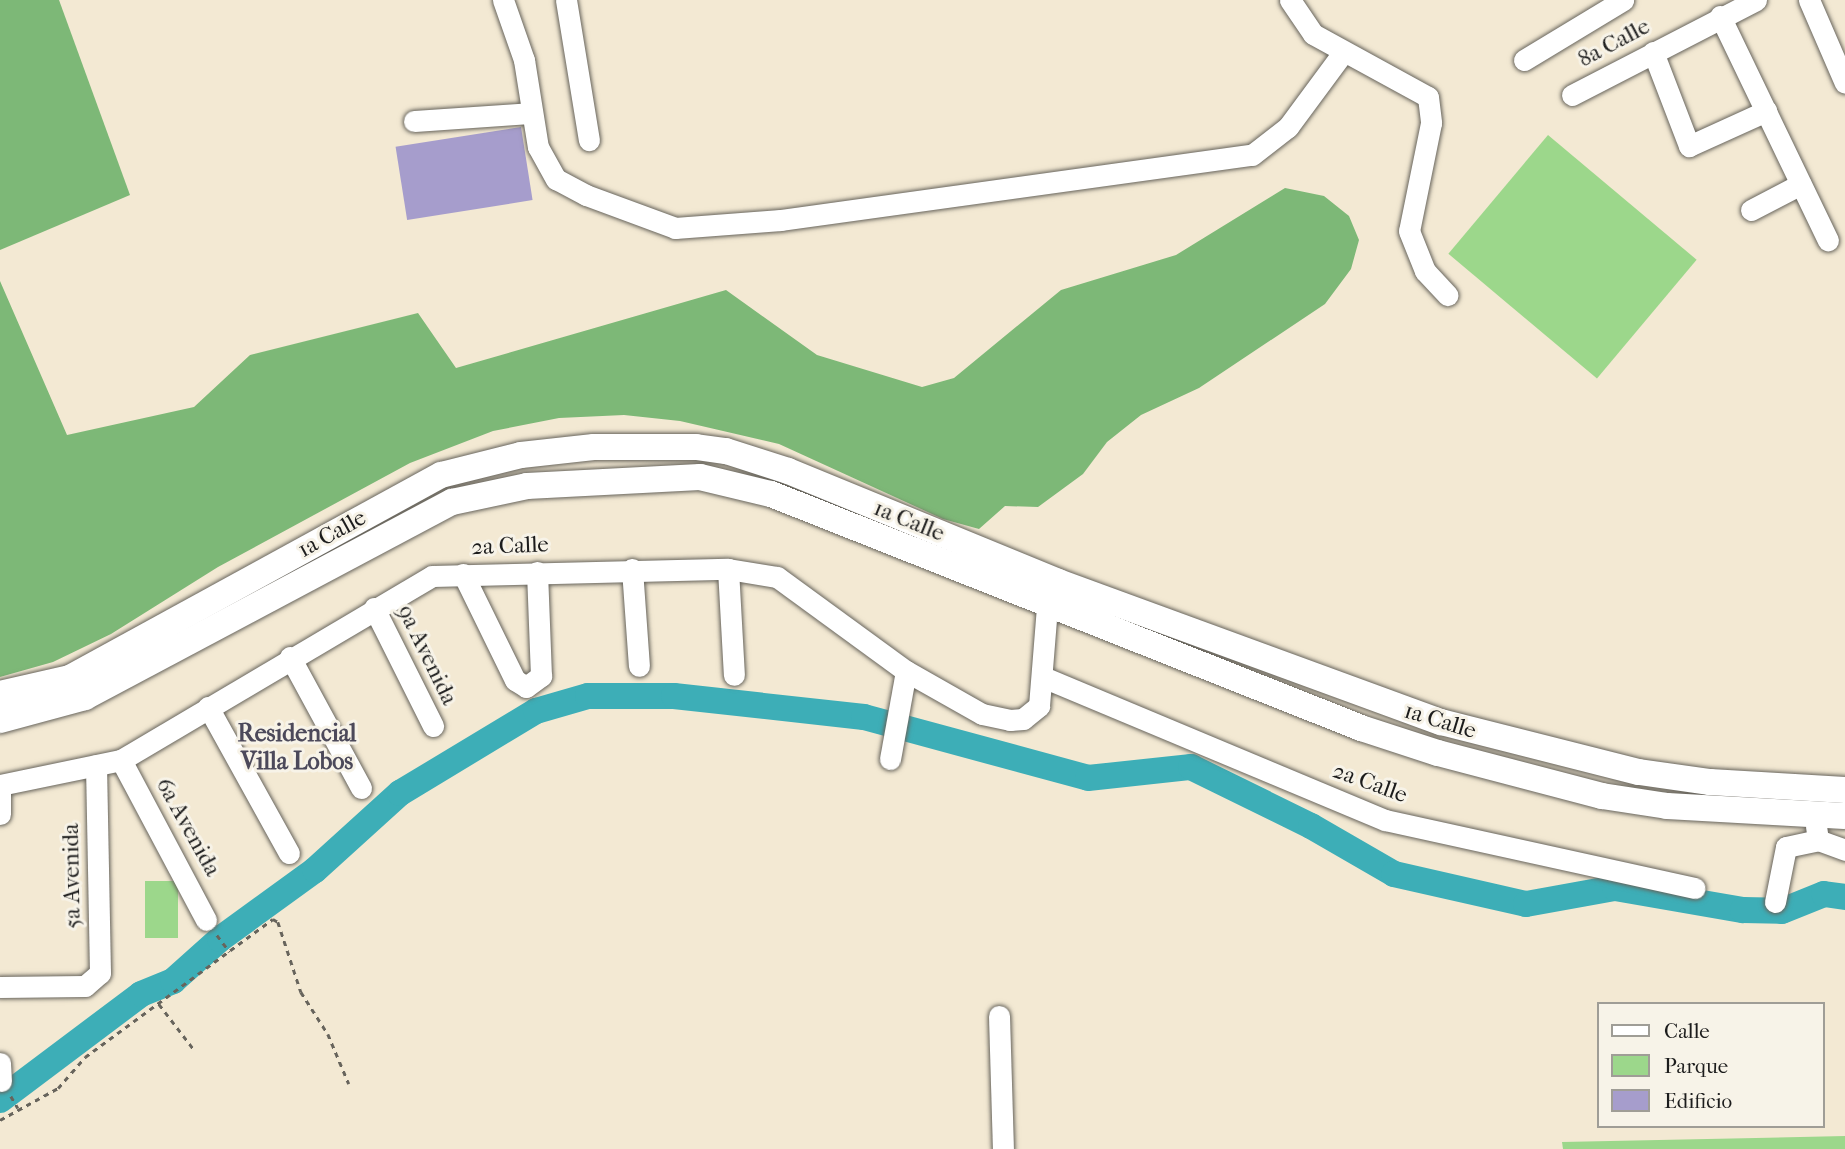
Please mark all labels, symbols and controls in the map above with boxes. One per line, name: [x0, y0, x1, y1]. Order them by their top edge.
street label: 8a Calle: [1573, 13, 1655, 73]
street label: 1a Calle: [870, 494, 948, 548]
street label: 1a Calle: [293, 504, 371, 564]
street label: 2a Calle: [471, 531, 549, 561]
street label: 9a Avenida: [391, 601, 463, 709]
street label: 1a Calle: [1401, 697, 1479, 745]
district label: Residencial Villa Lobos: [238, 720, 356, 776]
street label: 2a Calle: [1329, 757, 1411, 809]
street label: 6a Avenida: [150, 773, 226, 881]
street label: 5a Avenida: [57, 823, 87, 929]
legend: [1596, 1002, 1824, 1128]
text: Calle: [1664, 1019, 1710, 1043]
text: Parque: [1664, 1054, 1728, 1078]
text: Edificio: [1664, 1089, 1732, 1113]

